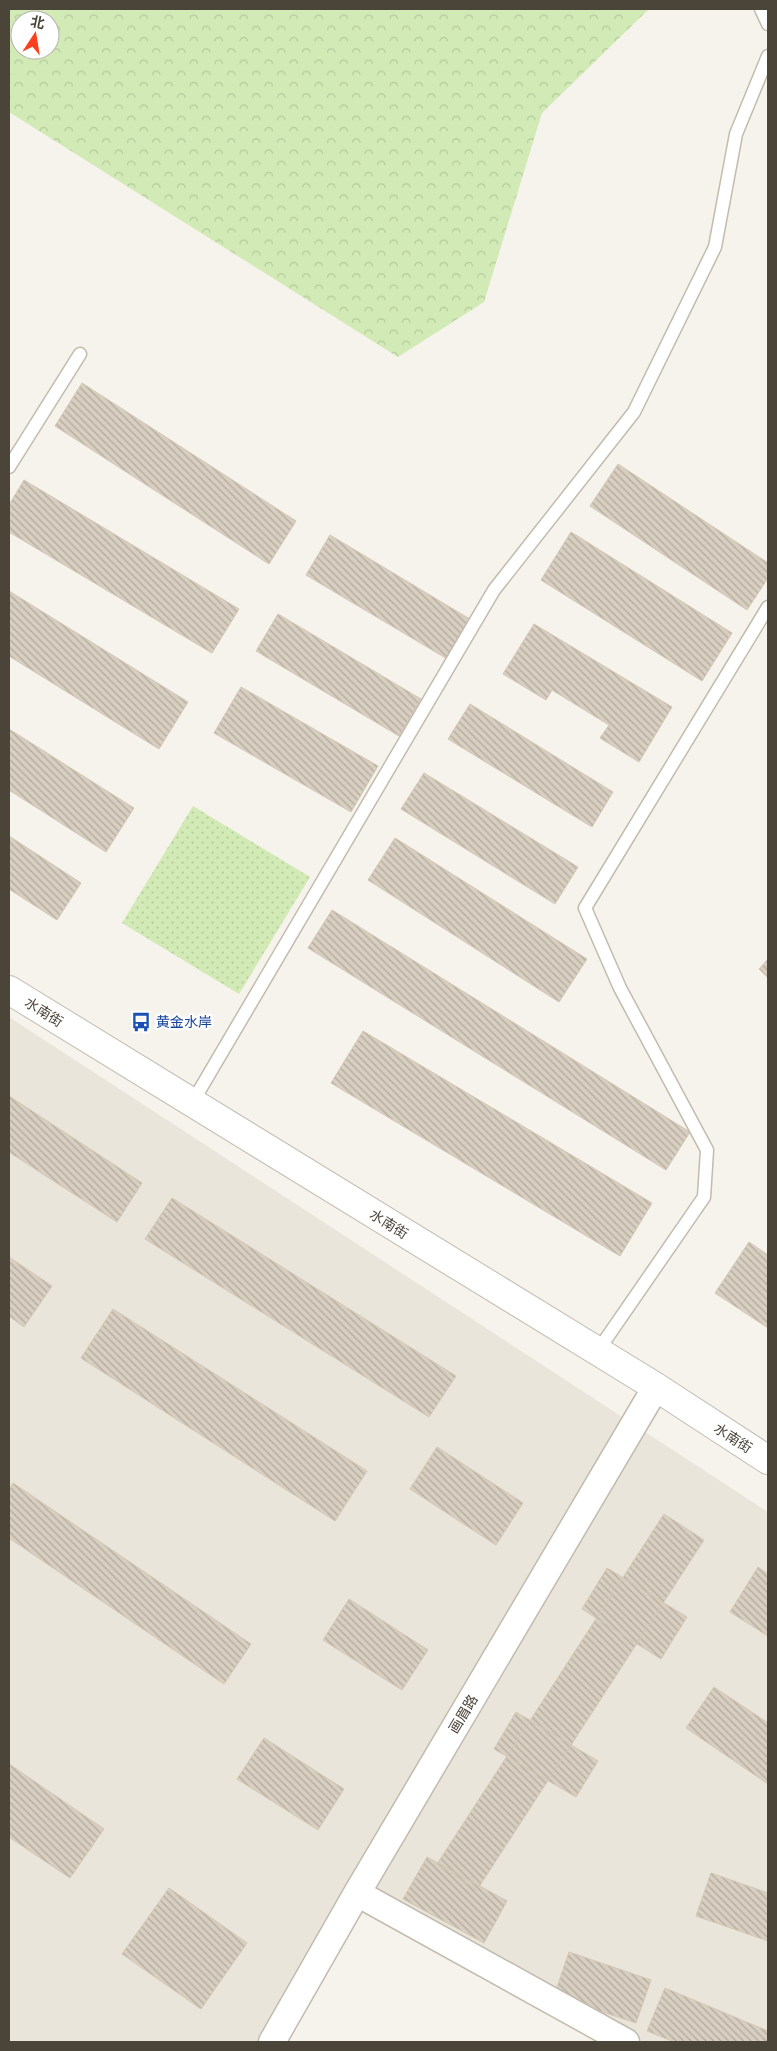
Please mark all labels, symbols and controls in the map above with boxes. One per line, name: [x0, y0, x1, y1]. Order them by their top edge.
north arrow: [10, 10, 60, 60]
text: 北: [29, 10, 47, 34]
street label: 水南街: [21, 992, 68, 1032]
bus stop icon: 黄金水岸: [130, 1011, 152, 1033]
place label: 黄金水岸: [156, 1011, 212, 1032]
street label: 水南街: [366, 1204, 413, 1244]
street label: 水南街: [710, 1417, 757, 1458]
street label: 画眉路: [443, 1690, 482, 1737]

